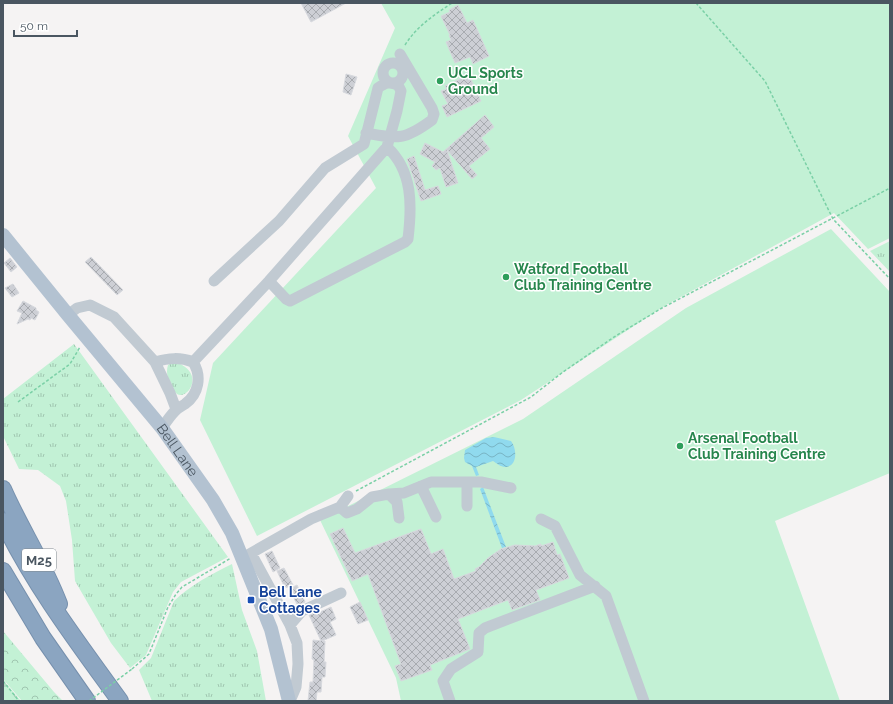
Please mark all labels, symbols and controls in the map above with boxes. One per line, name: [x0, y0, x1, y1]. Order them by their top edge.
scale bar: [14, 12, 77, 38]
text: 50 m: [20, 19, 48, 33]
place label: UCL Sports Ground: [448, 65, 523, 97]
marker: UCL Sports Ground: [435, 76, 445, 86]
place label: Watford Football Club Training Centre: [514, 261, 652, 293]
marker: Watford Football Club Training Centre: [501, 272, 511, 282]
street label: Bell Lane: [154, 421, 202, 479]
place label: Arsenal Football Club Training Centre: [688, 430, 826, 462]
marker: Arsenal Football Club Training Centre: [675, 441, 685, 451]
road number: M25: [22, 549, 56, 571]
place label: Bell Lane Cottages: [259, 584, 322, 616]
marker: Bell Lane Cottages: [246, 595, 256, 605]

